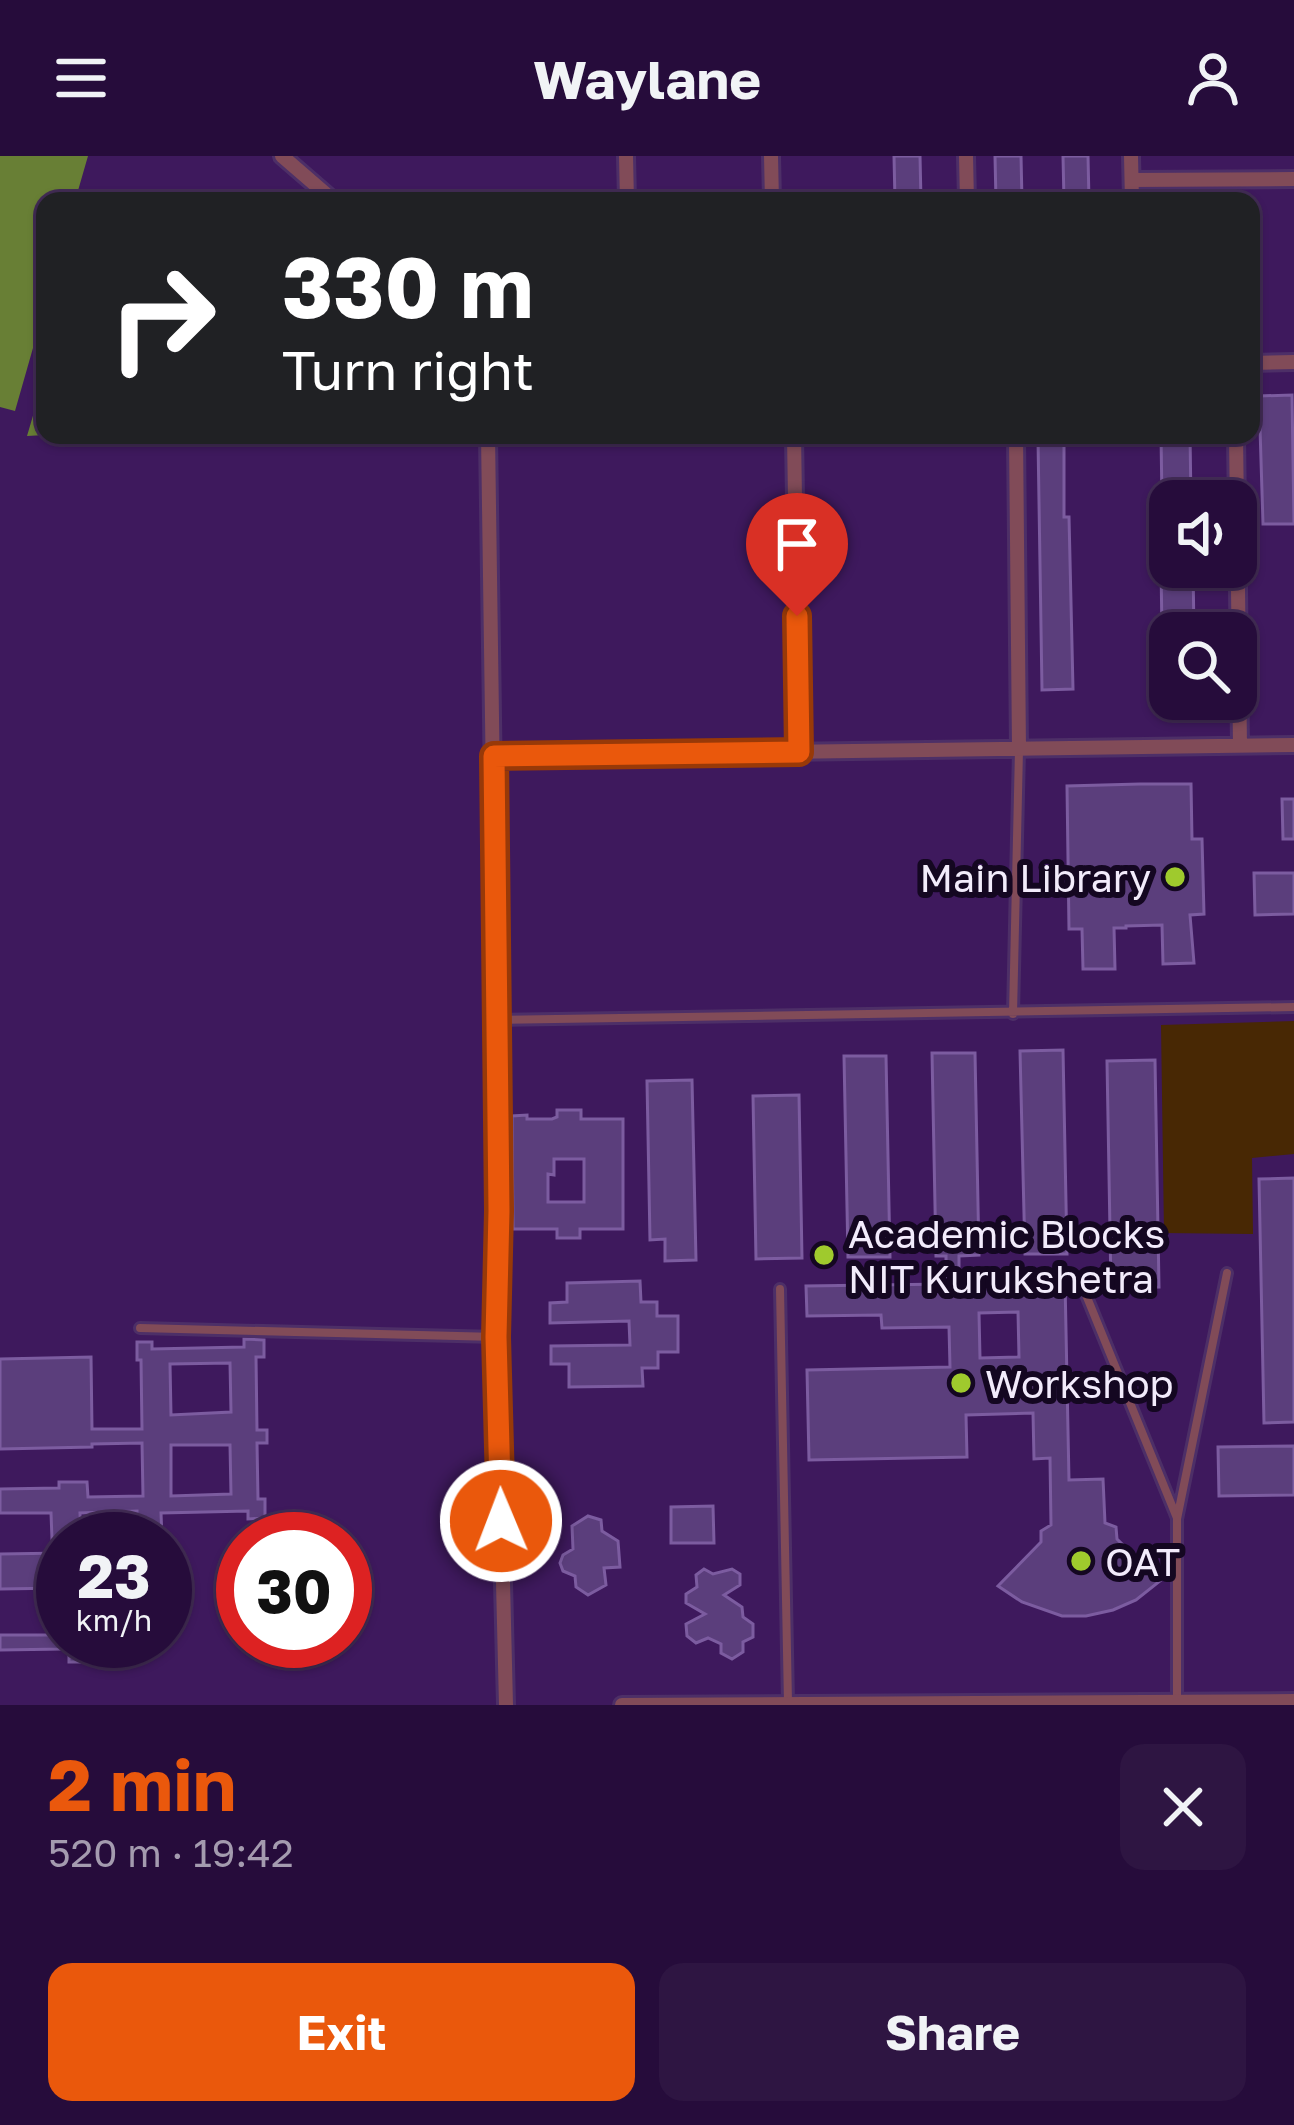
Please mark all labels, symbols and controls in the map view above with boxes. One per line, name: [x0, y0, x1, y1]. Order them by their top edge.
icon: menu: [48, 45, 114, 111]
icon: person: [1180, 45, 1246, 111]
text: Waylane: [533, 46, 761, 111]
text: 330 m: [282, 236, 534, 336]
icon: right: [84, 240, 240, 396]
text: Turn right: [282, 337, 534, 402]
map controls: [1149, 480, 1257, 720]
button: sound: [1149, 480, 1257, 588]
pin: [746, 493, 848, 616]
icon: arrive: [764, 511, 830, 577]
button: search: [1149, 612, 1257, 720]
place label: Main Library: [919, 854, 1151, 901]
marker: Main Library: [1162, 864, 1188, 890]
place label: Academic Blocks NIT Kurukshetra: [848, 1210, 1165, 1302]
marker: Academic Blocks NIT Kurukshetra: [811, 1242, 837, 1268]
place label: Workshop: [985, 1360, 1174, 1407]
marker: Workshop: [948, 1370, 974, 1396]
position arrow: [438, 1458, 564, 1584]
speed limit sign: 30: [216, 1512, 372, 1668]
place label: OAT: [1105, 1538, 1180, 1585]
text: 23: [77, 1539, 151, 1611]
marker: OAT: [1068, 1548, 1094, 1574]
text: km/h: [76, 1602, 152, 1638]
text: 2 min: [48, 1740, 236, 1827]
button: close: [1120, 1744, 1246, 1870]
text: 520 m · 19:42: [48, 1829, 294, 1876]
button: Exit: [48, 1963, 635, 2101]
button: Share: [659, 1963, 1246, 2101]

